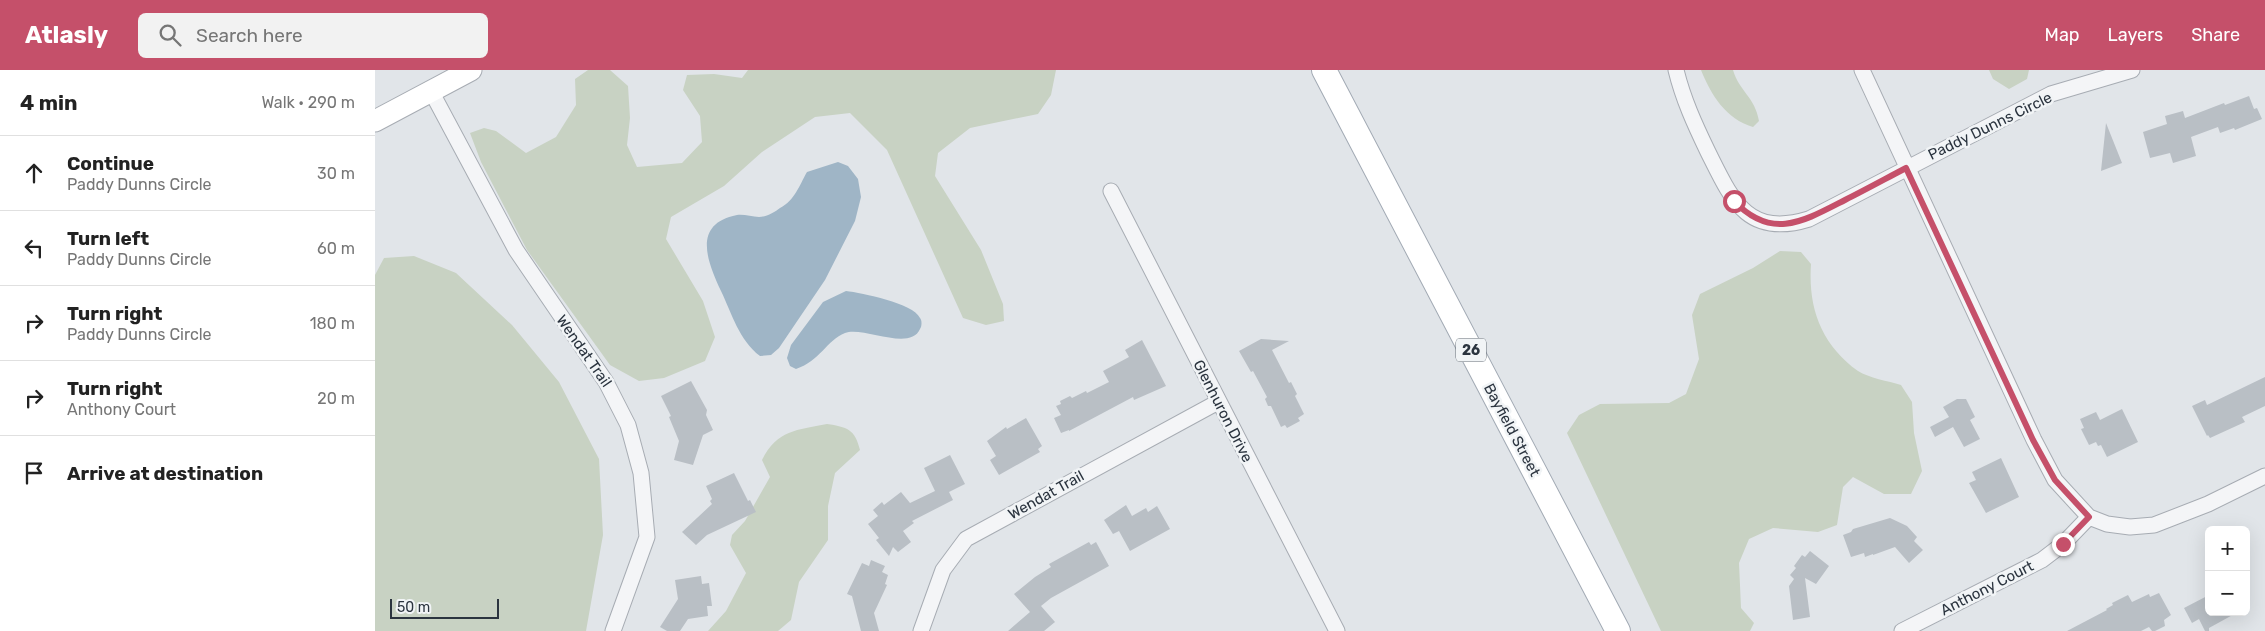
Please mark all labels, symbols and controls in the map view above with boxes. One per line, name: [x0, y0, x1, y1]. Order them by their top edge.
search box: [138, 13, 488, 58]
text: Atlasly: [25, 21, 108, 49]
icon: search: [156, 21, 184, 49]
text: Search here: [196, 24, 303, 47]
text: Map: [2045, 24, 2080, 46]
text: Layers: [2108, 24, 2163, 46]
text: Share: [2191, 24, 2240, 46]
street label: Paddy Dunns Circle: [1925, 88, 2055, 164]
text: 4 min: [20, 90, 78, 115]
text: Walk · 290 m: [261, 93, 355, 112]
text: Continue: [67, 152, 154, 175]
icon: ahead: [20, 159, 48, 187]
text: 30 m: [317, 164, 355, 183]
text: Paddy Dunns Circle: [67, 175, 212, 194]
route start: [1723, 190, 1746, 213]
text: Turn left: [67, 227, 149, 250]
icon: left: [20, 234, 48, 262]
text: 60 m: [317, 239, 355, 258]
text: Paddy Dunns Circle: [67, 250, 212, 269]
text: Turn right: [67, 302, 162, 325]
icon: right: [20, 309, 48, 337]
street label: Wendat Trail: [553, 311, 615, 391]
text: 180 m: [310, 314, 355, 333]
text: Paddy Dunns Circle: [67, 325, 212, 344]
road number: 26: [1456, 338, 1486, 362]
street label: Glenhuron Drive: [1189, 357, 1257, 465]
text: Turn right: [67, 377, 162, 400]
street label: Bayfield Street: [1480, 380, 1544, 480]
icon: right: [20, 384, 48, 412]
text: 20 m: [317, 389, 355, 408]
text: Anthony Court: [67, 400, 176, 419]
icon: arrive: [20, 459, 48, 487]
text: Arrive at destination: [67, 462, 263, 485]
street label: Wendat Trail: [1005, 467, 1087, 523]
map controls: [2205, 526, 2250, 616]
button: +: [2205, 526, 2250, 571]
route end: [2052, 533, 2075, 556]
street label: Anthony Court: [1937, 557, 2037, 619]
button: −: [2205, 571, 2250, 616]
scale bar: [390, 596, 499, 619]
text: 50 m: [397, 599, 430, 616]

